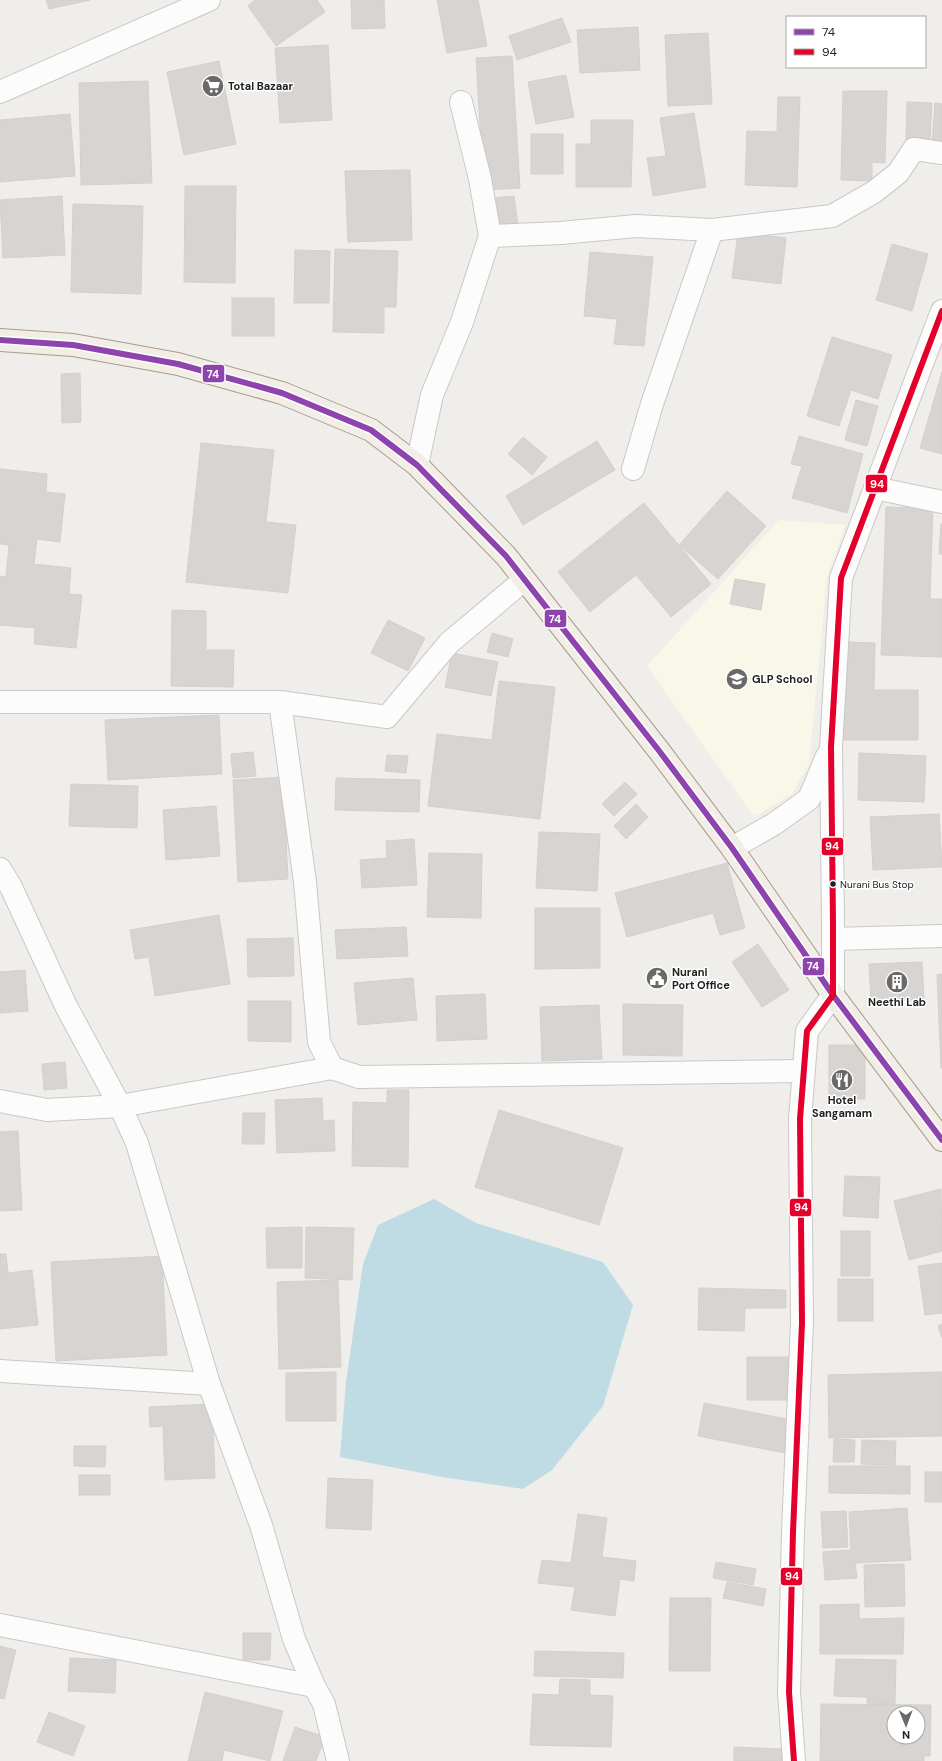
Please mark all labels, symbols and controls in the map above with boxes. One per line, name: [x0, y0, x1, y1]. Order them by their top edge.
legend: [786, 16, 926, 68]
text: 74: [822, 24, 835, 40]
text: 94: [822, 44, 837, 60]
supermarket icon: Total Bazaar: [200, 73, 226, 99]
place label: Total Bazaar: [228, 79, 294, 93]
line badge: 74: [202, 364, 225, 383]
text: 74: [207, 367, 219, 381]
line badge: 94: [865, 474, 888, 493]
text: 94: [870, 477, 884, 491]
line badge: 74: [544, 609, 567, 628]
text: 74: [549, 612, 561, 626]
school or university icon: GLP School: [724, 666, 750, 692]
place label: GLP School: [752, 672, 813, 686]
line badge: 94: [821, 837, 844, 856]
text: 94: [825, 839, 839, 853]
place label: Nurani Bus Stop: [840, 878, 914, 891]
marker: Nurani Bus Stop: [828, 879, 838, 889]
line badge: 74: [802, 957, 825, 976]
text: 74: [807, 959, 819, 973]
public building icon: Nurani Port Office: [644, 965, 670, 991]
place label: Nurani Port Office: [672, 965, 730, 992]
building icon: Neethi Lab: [884, 969, 910, 995]
place label: Neethi Lab: [868, 995, 926, 1009]
restaurant icon: Hotel Sangamam: [829, 1067, 855, 1093]
place label: Hotel Sangamam: [812, 1093, 872, 1120]
line badge: 94: [789, 1198, 812, 1217]
text: 94: [794, 1200, 808, 1214]
line badge: 94: [780, 1567, 803, 1586]
text: 94: [785, 1569, 799, 1583]
north arrow: [886, 1705, 926, 1745]
text: N: [902, 1728, 910, 1742]

